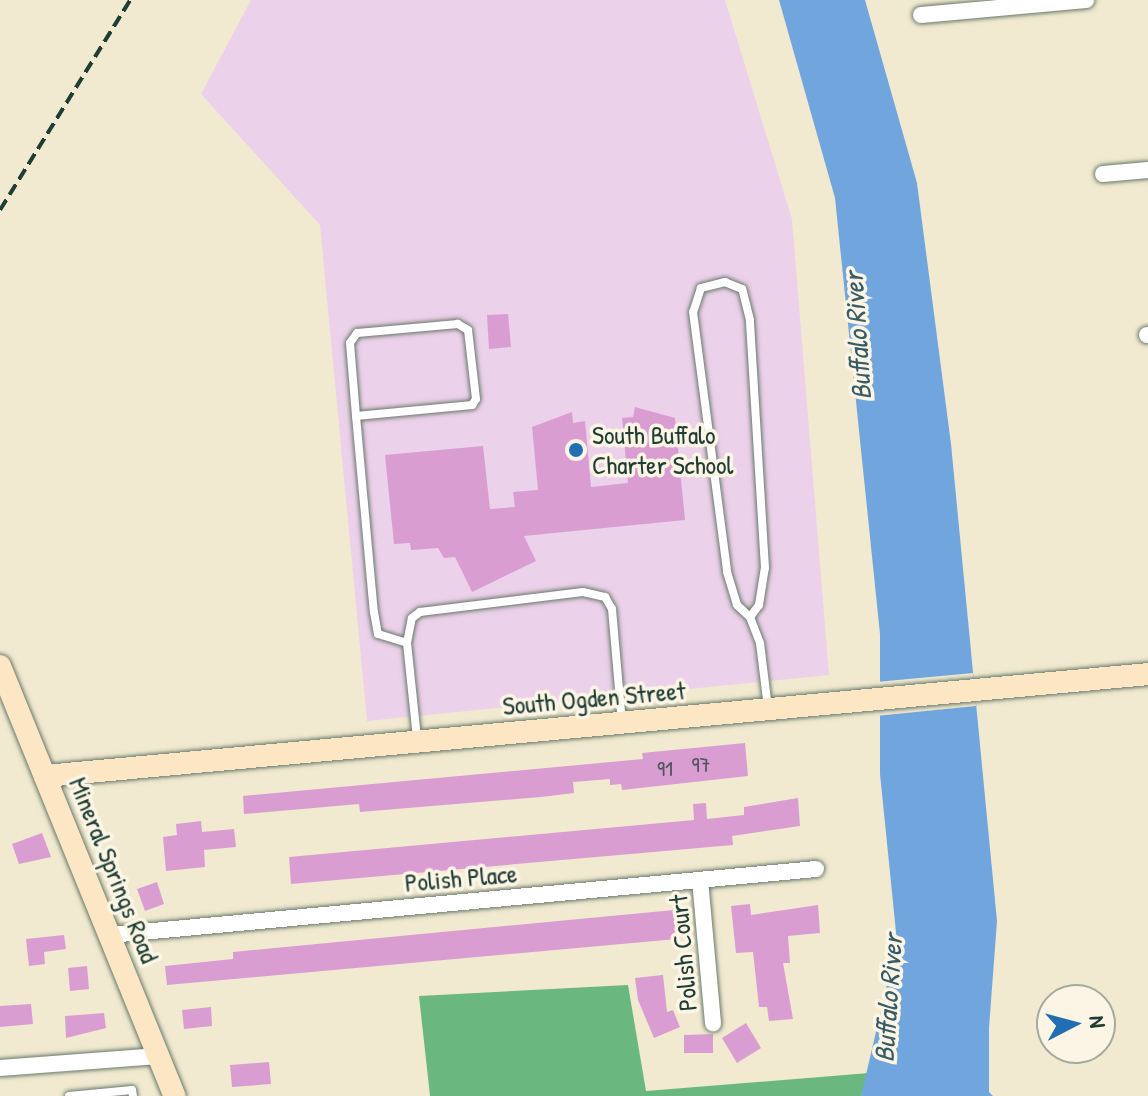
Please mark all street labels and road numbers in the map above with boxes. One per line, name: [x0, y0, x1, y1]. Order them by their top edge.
street label: South Ogden Street: [501, 674, 687, 722]
street label: Mineral Springs Road: [63, 773, 165, 967]
street label: Polish Place: [404, 858, 518, 898]
street label: Polish Court: [662, 894, 704, 1012]

